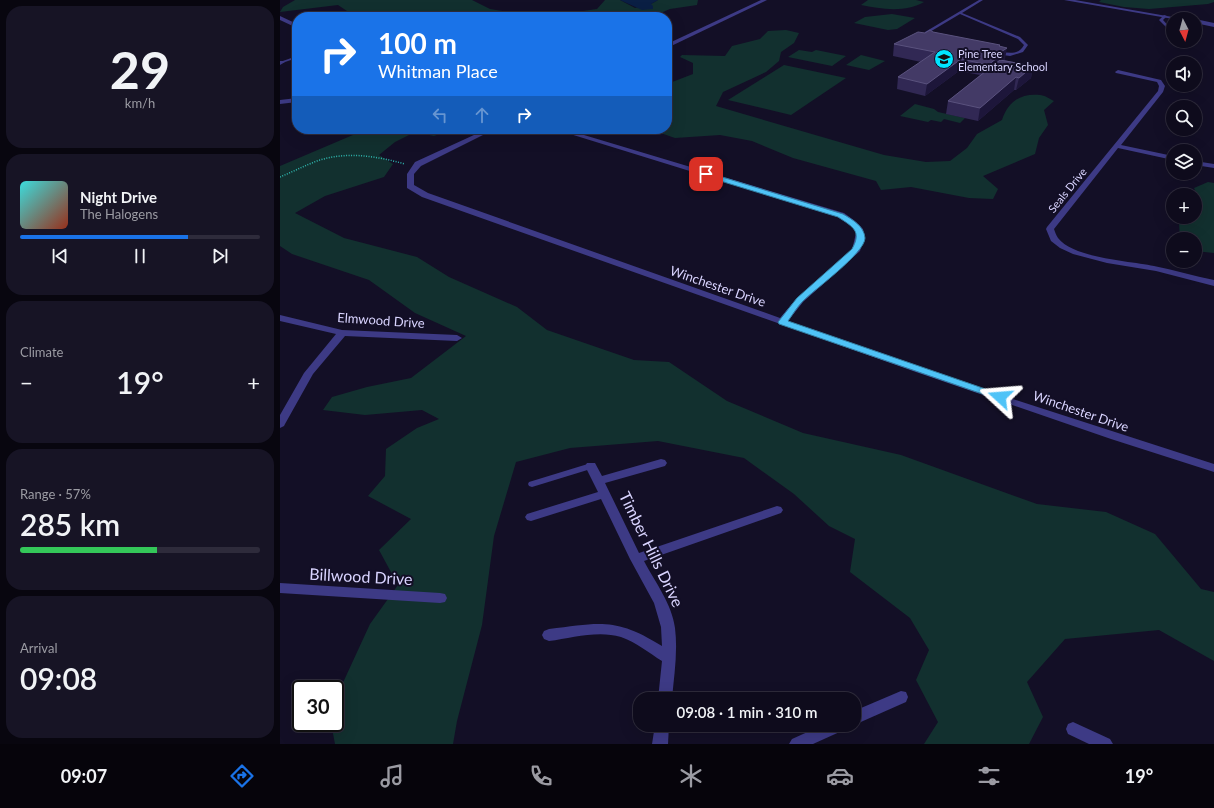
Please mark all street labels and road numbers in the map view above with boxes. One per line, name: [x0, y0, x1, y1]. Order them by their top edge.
street label: Seals Drive: [1045, 165, 1089, 215]
street label: Winchester Drive: [668, 262, 768, 310]
street label: Elmwood Drive: [337, 309, 425, 331]
street label: Winchester Drive: [1031, 387, 1131, 435]
street label: Timber Hills Drive: [616, 488, 688, 610]
street label: Billwood Drive: [309, 564, 413, 588]

